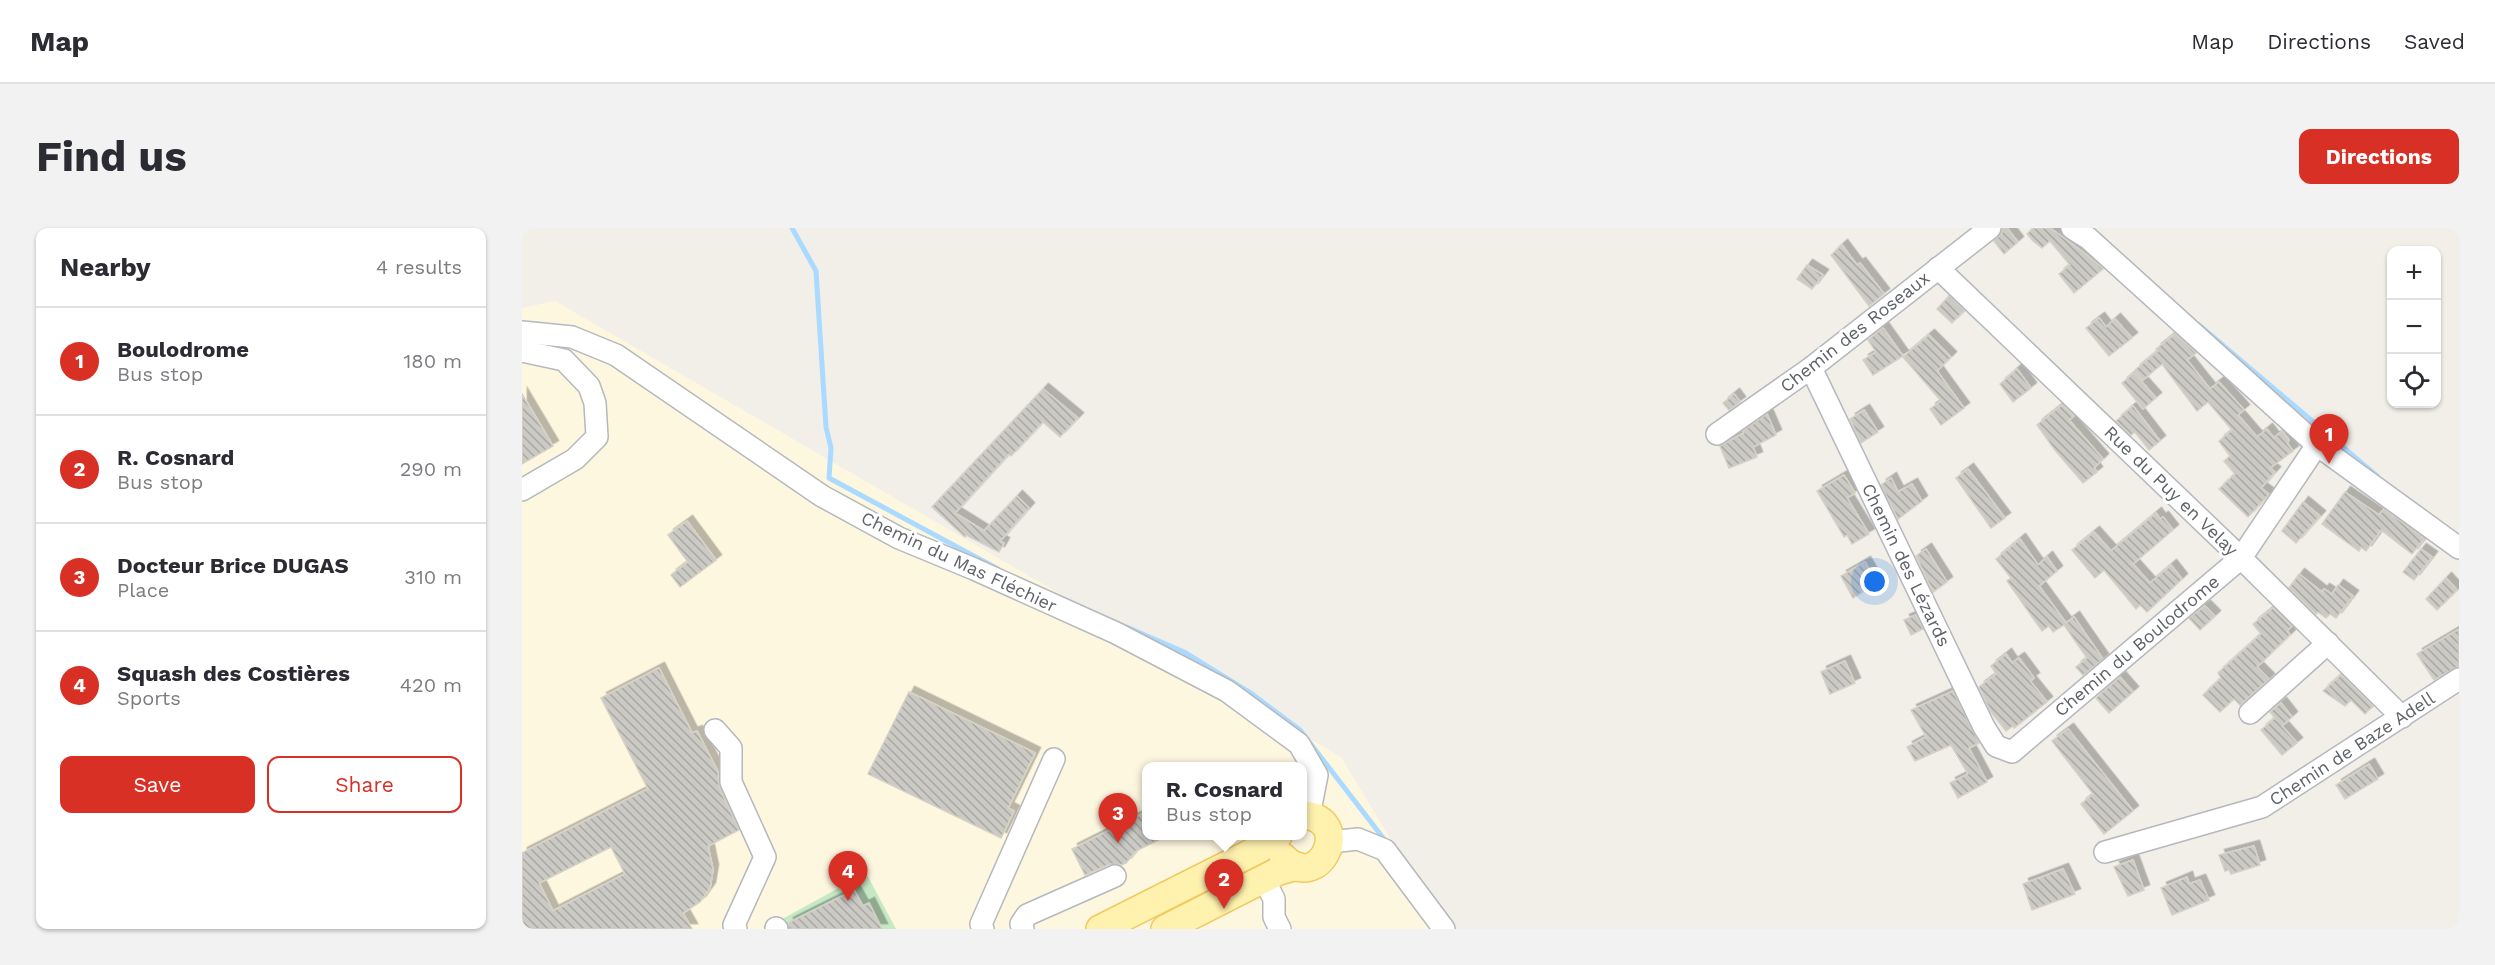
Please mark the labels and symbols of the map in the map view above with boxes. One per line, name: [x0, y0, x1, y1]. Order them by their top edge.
street label: Chemin des Roseaux: [1776, 267, 1934, 396]
pin: 1: [2310, 414, 2348, 464]
street label: Rue du Puy en Velay: [2100, 421, 2243, 560]
street label: Chemin des Lézards: [1858, 480, 1955, 650]
street label: Chemin du Mas Fléchier: [858, 507, 1060, 616]
your location: [1860, 567, 1889, 596]
street label: Chemin du Boulodrome: [2050, 571, 2223, 721]
street label: Chemin de Baze Adell: [2265, 687, 2439, 810]
pin: 3: [1098, 794, 1138, 843]
pin: 4: [828, 852, 868, 901]
pin: 2: [1204, 860, 1244, 909]

